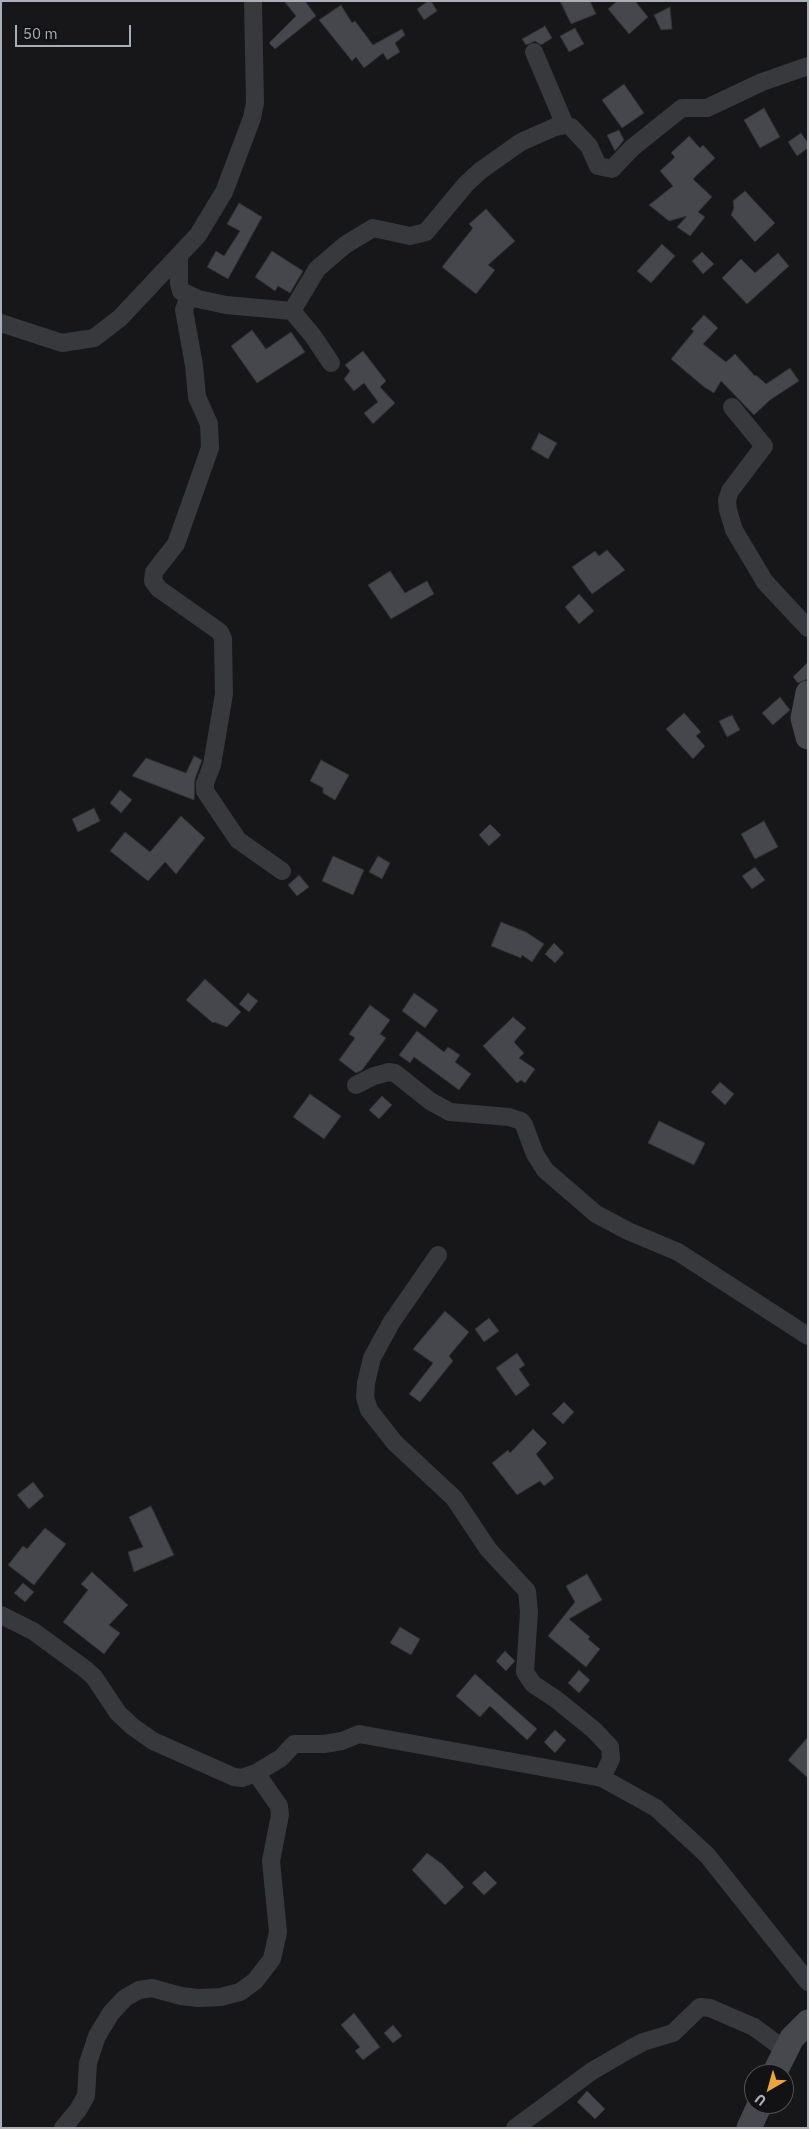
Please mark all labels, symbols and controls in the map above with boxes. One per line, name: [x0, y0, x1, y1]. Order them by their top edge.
scale bar: [18, 15, 134, 47]
text: 50 m: [23, 24, 58, 43]
north arrow: [744, 2064, 794, 2114]
text: U: [751, 2090, 770, 2110]

